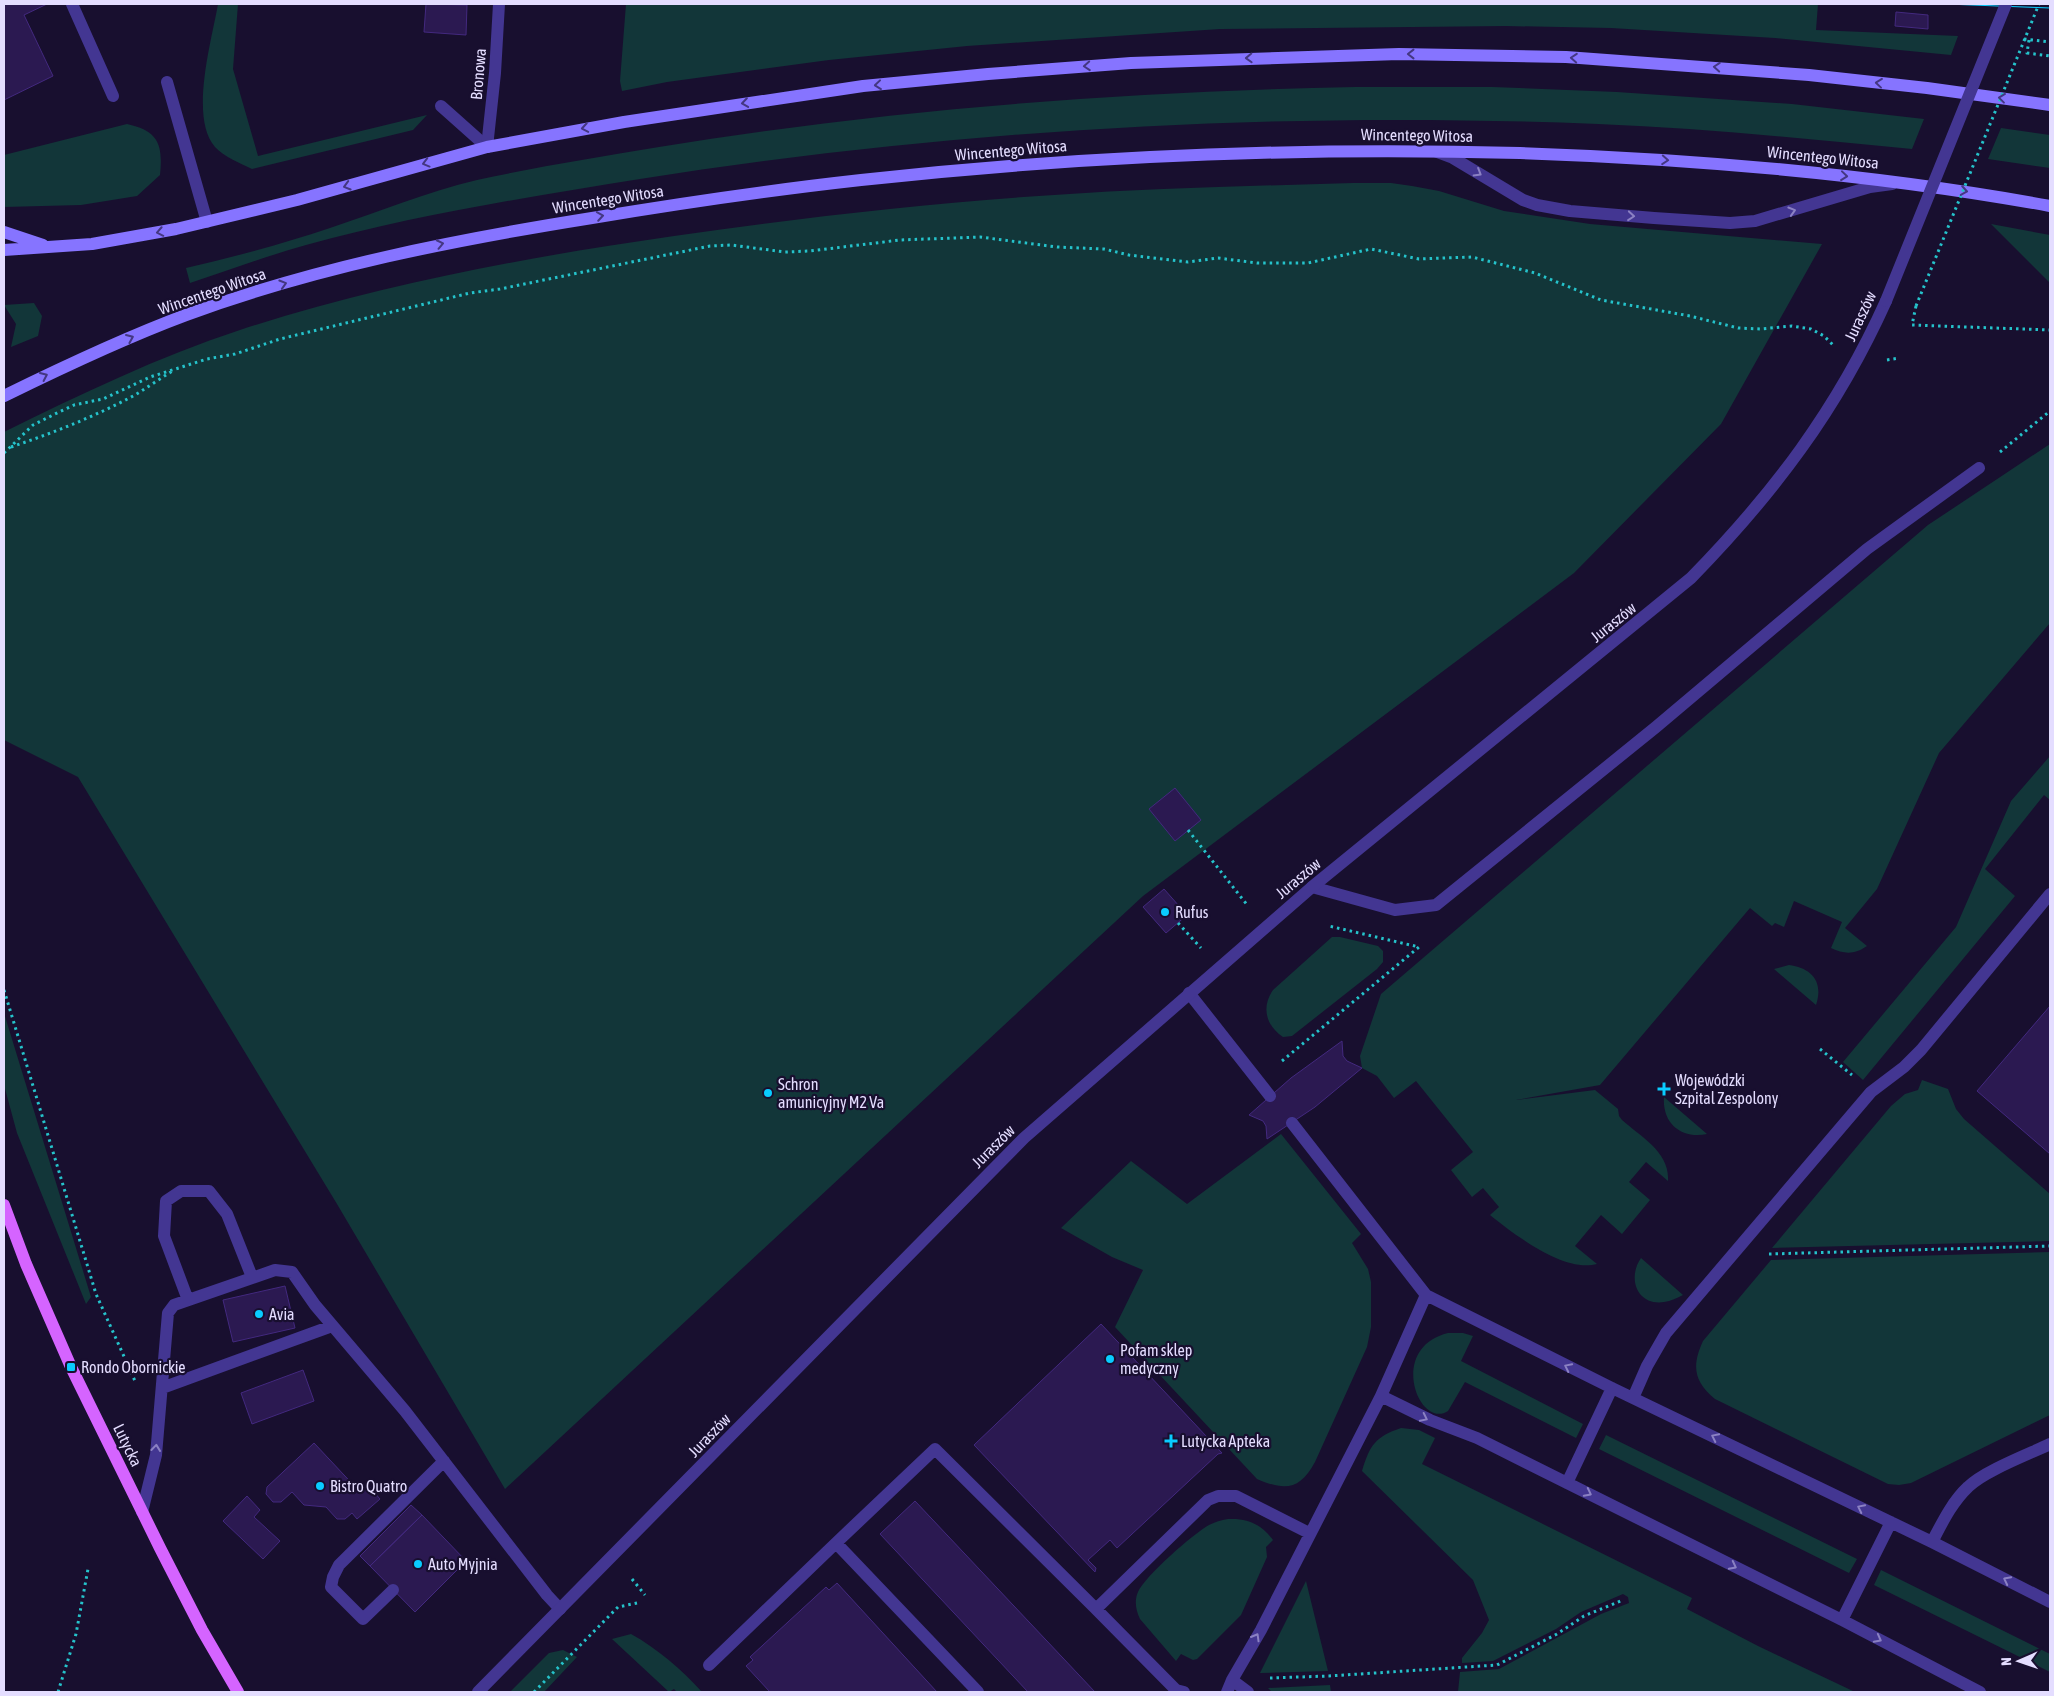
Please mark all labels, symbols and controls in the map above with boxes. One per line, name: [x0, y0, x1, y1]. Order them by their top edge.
street label: Bronowa: [467, 47, 489, 101]
one-way arrow: [1407, 49, 1415, 59]
one-way arrow: [1569, 52, 1577, 63]
one-way arrow: [1245, 53, 1253, 64]
one-way arrow: [1082, 61, 1090, 72]
one-way arrow: [1713, 62, 1721, 73]
one-way arrow: [1874, 78, 1882, 89]
one-way arrow: [874, 79, 882, 90]
one-way arrow: [1998, 93, 2006, 104]
one-way arrow: [741, 97, 749, 108]
one-way arrow: [580, 123, 589, 133]
street label: Wincentego Witosa: [1361, 125, 1473, 146]
street label: Wincentego Witosa: [954, 136, 1068, 165]
street label: Wincentego Witosa: [1766, 142, 1880, 173]
one-way arrow: [1661, 155, 1669, 166]
one-way arrow: [423, 158, 431, 168]
one-way arrow: [1472, 167, 1481, 177]
one-way arrow: [1841, 170, 1849, 181]
one-way arrow: [343, 180, 351, 190]
street label: Wincentego Witosa: [551, 181, 665, 218]
one-way arrow: [1961, 185, 1969, 196]
one-way arrow: [1788, 207, 1796, 217]
one-way arrow: [1628, 211, 1636, 222]
one-way arrow: [596, 212, 605, 222]
one-way arrow: [155, 227, 164, 237]
one-way arrow: [436, 239, 444, 250]
street label: Wincentego Witosa: [156, 264, 268, 319]
one-way arrow: [278, 279, 286, 289]
street label: Juraszów: [1841, 288, 1880, 344]
one-way arrow: [125, 334, 134, 345]
one-way arrow: [39, 372, 48, 383]
street label: Juraszów: [1587, 598, 1640, 646]
street label: Juraszów: [1272, 854, 1324, 902]
place label: Rufus: [1175, 903, 1209, 921]
marker: Rufus: [1159, 906, 1171, 918]
place label: Wojewódzki Szpital Zespolony: [1675, 1071, 1779, 1108]
place label: Schron amunicyjny M2 Va: [778, 1075, 884, 1112]
marker: Wojewódzki Szpital Zespolony: [1657, 1082, 1671, 1096]
marker: Schron amunicyjny M2 Va: [762, 1087, 774, 1099]
street label: Juraszów: [968, 1121, 1018, 1171]
place label: Avia: [269, 1305, 295, 1323]
marker: Avia: [253, 1308, 265, 1320]
place label: Pofam sklep medyczny: [1120, 1341, 1192, 1378]
marker: Pofam sklep medyczny: [1104, 1353, 1116, 1365]
place label: Rondo Obornickie: [81, 1358, 186, 1376]
marker: Rondo Obornickie: [65, 1361, 77, 1373]
one-way arrow: [1565, 1363, 1574, 1373]
street label: Juraszów: [684, 1409, 734, 1460]
one-way arrow: [1419, 1411, 1428, 1421]
street label: Lutycka: [109, 1421, 146, 1470]
place label: Lutycka Apteka: [1181, 1432, 1270, 1451]
one-way arrow: [1711, 1433, 1720, 1443]
marker: Lutycka Apteka: [1165, 1435, 1177, 1447]
one-way arrow: [151, 1443, 162, 1451]
place label: Bistro Quatro: [330, 1477, 407, 1495]
marker: Bistro Quatro: [314, 1480, 326, 1492]
one-way arrow: [1582, 1487, 1591, 1497]
one-way arrow: [1857, 1504, 1866, 1514]
place label: Auto Myjnia: [428, 1555, 498, 1574]
marker: Auto Myjnia: [412, 1558, 424, 1570]
one-way arrow: [1728, 1560, 1737, 1570]
one-way arrow: [2003, 1576, 2012, 1586]
one-way arrow: [1873, 1633, 1882, 1643]
one-way arrow: [1250, 1634, 1260, 1643]
north arrow: [1994, 1636, 2044, 1686]
text: N: [1998, 1657, 2014, 1666]

